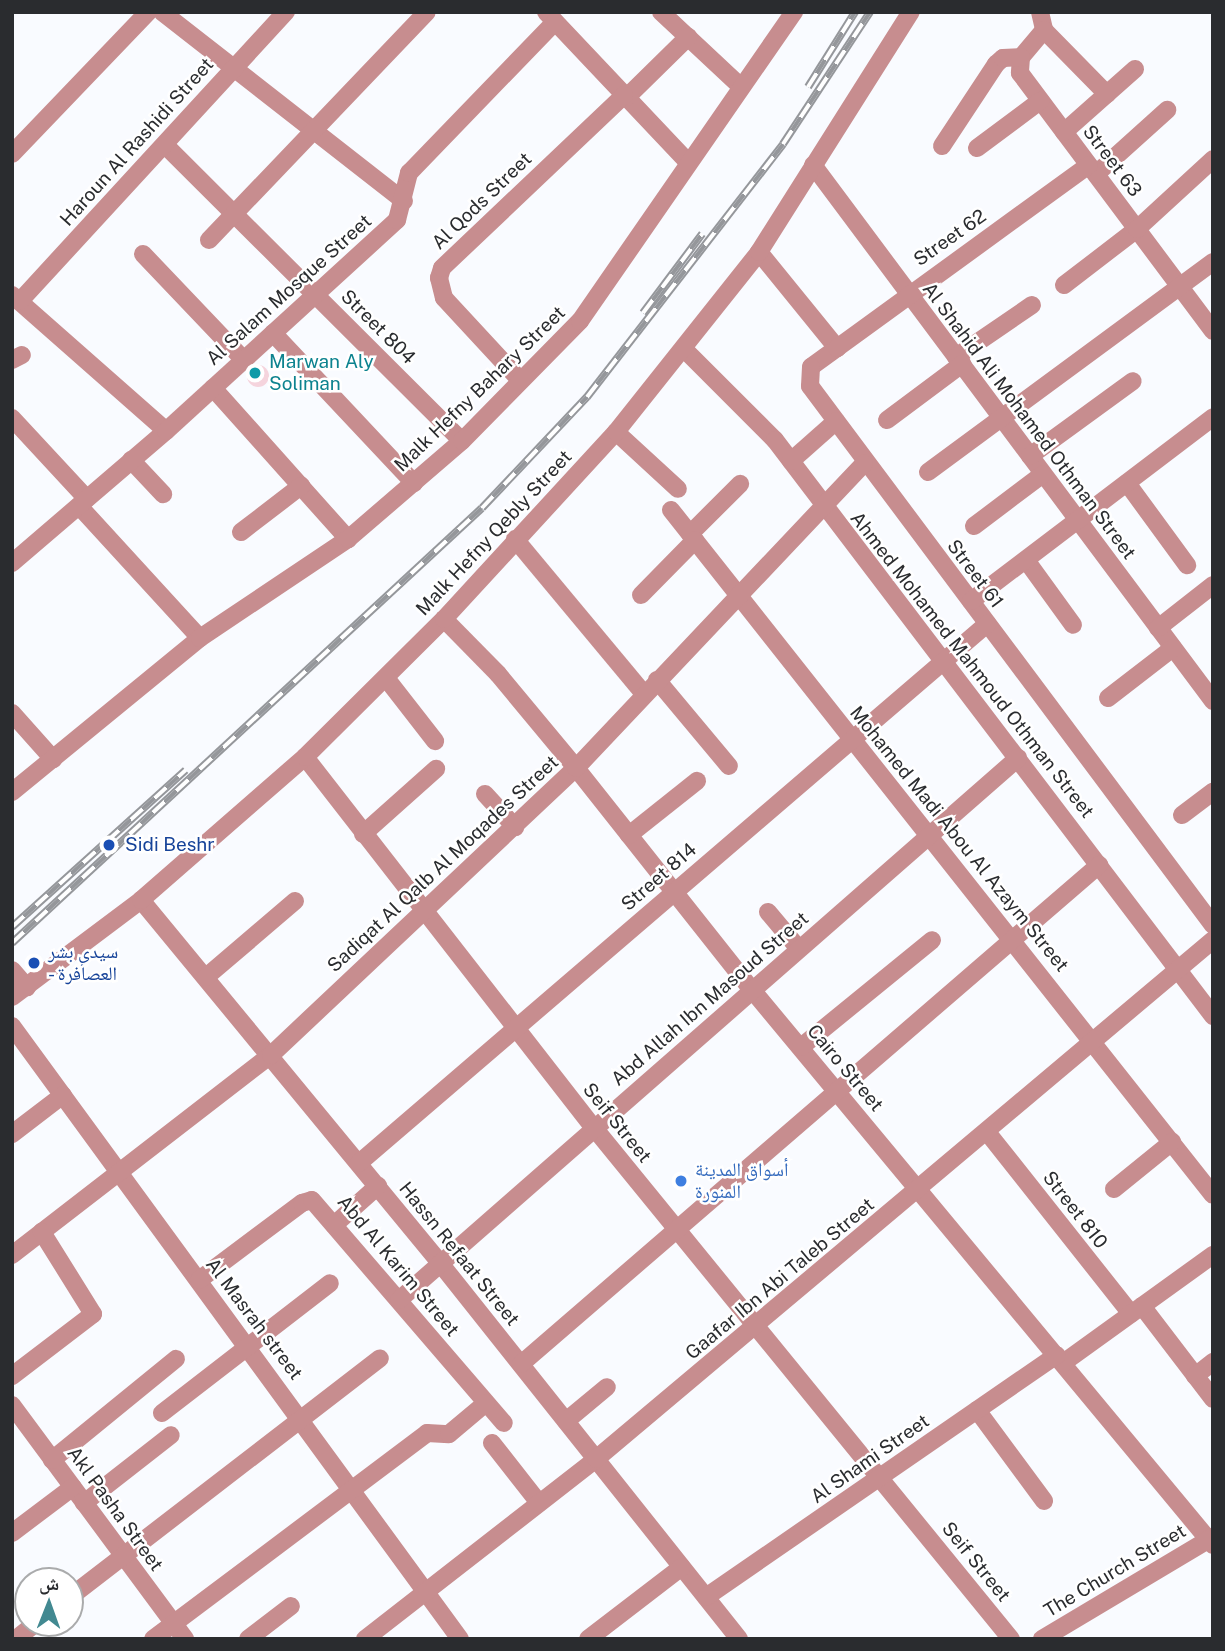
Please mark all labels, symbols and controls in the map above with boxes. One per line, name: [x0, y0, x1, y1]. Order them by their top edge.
street label: Haroun Al Rashidi Street: [56, 53, 218, 231]
street label: Street 63: [1078, 121, 1146, 201]
street label: Al Qods Street: [427, 148, 537, 254]
street label: Street 62: [909, 205, 991, 271]
street label: Al Salam Mosque Street: [202, 210, 376, 370]
street label: Al Shahid Ali Mohamed Othman Street: [918, 278, 1140, 564]
street label: Street 804: [336, 285, 420, 369]
street label: Malk Hefny Bahary Street: [390, 301, 570, 477]
place label: Marwan Aly Soliman: [269, 351, 374, 395]
marker: Marwan Aly Soliman: [247, 365, 263, 381]
street label: Malk Hefny Qebly Street: [411, 446, 577, 620]
street label: Ahmed Mohamed Mahmoud Othman Street: [845, 507, 1099, 823]
street label: Street 61: [942, 535, 1008, 613]
street label: Mohamed Madi Abou Al Azaym Street: [845, 702, 1073, 976]
street label: Sadiqat Al Qalb Al Moqades Street: [323, 751, 563, 977]
place label: Sidi Beshr: [125, 834, 215, 856]
marker: Sidi Beshr: [99, 835, 119, 855]
street label: Street 814: [617, 838, 701, 916]
street label: Abd Allah Ibn Masoud Street: [607, 907, 813, 1091]
place label: سيدي بشر - العصافرة: [48, 941, 119, 985]
marker: سيدي بشر - العصافرة: [26, 955, 42, 971]
street label: Cairo Street: [802, 1020, 888, 1116]
street label: Seif Street: [578, 1079, 656, 1167]
place label: أسواق المدينة المنورة: [695, 1159, 788, 1203]
street label: Street 810: [1038, 1167, 1112, 1253]
marker: أسواق المدينة المنورة: [673, 1173, 689, 1189]
street label: Hassn Refaat Street: [394, 1178, 524, 1330]
street label: Abd Al Karim Street: [332, 1191, 464, 1341]
street label: Gaafar Ibn Abi Taleb Street: [681, 1193, 879, 1365]
street label: Al Masrah street: [201, 1254, 307, 1384]
street label: Al Shami Street: [806, 1410, 934, 1508]
street label: Akl Pasha Street: [62, 1442, 168, 1576]
street label: Seif Street: [937, 1518, 1015, 1606]
street label: The Church Street: [1040, 1520, 1190, 1622]
north arrow: [14, 1567, 84, 1637]
text: ش: [39, 1572, 60, 1594]

